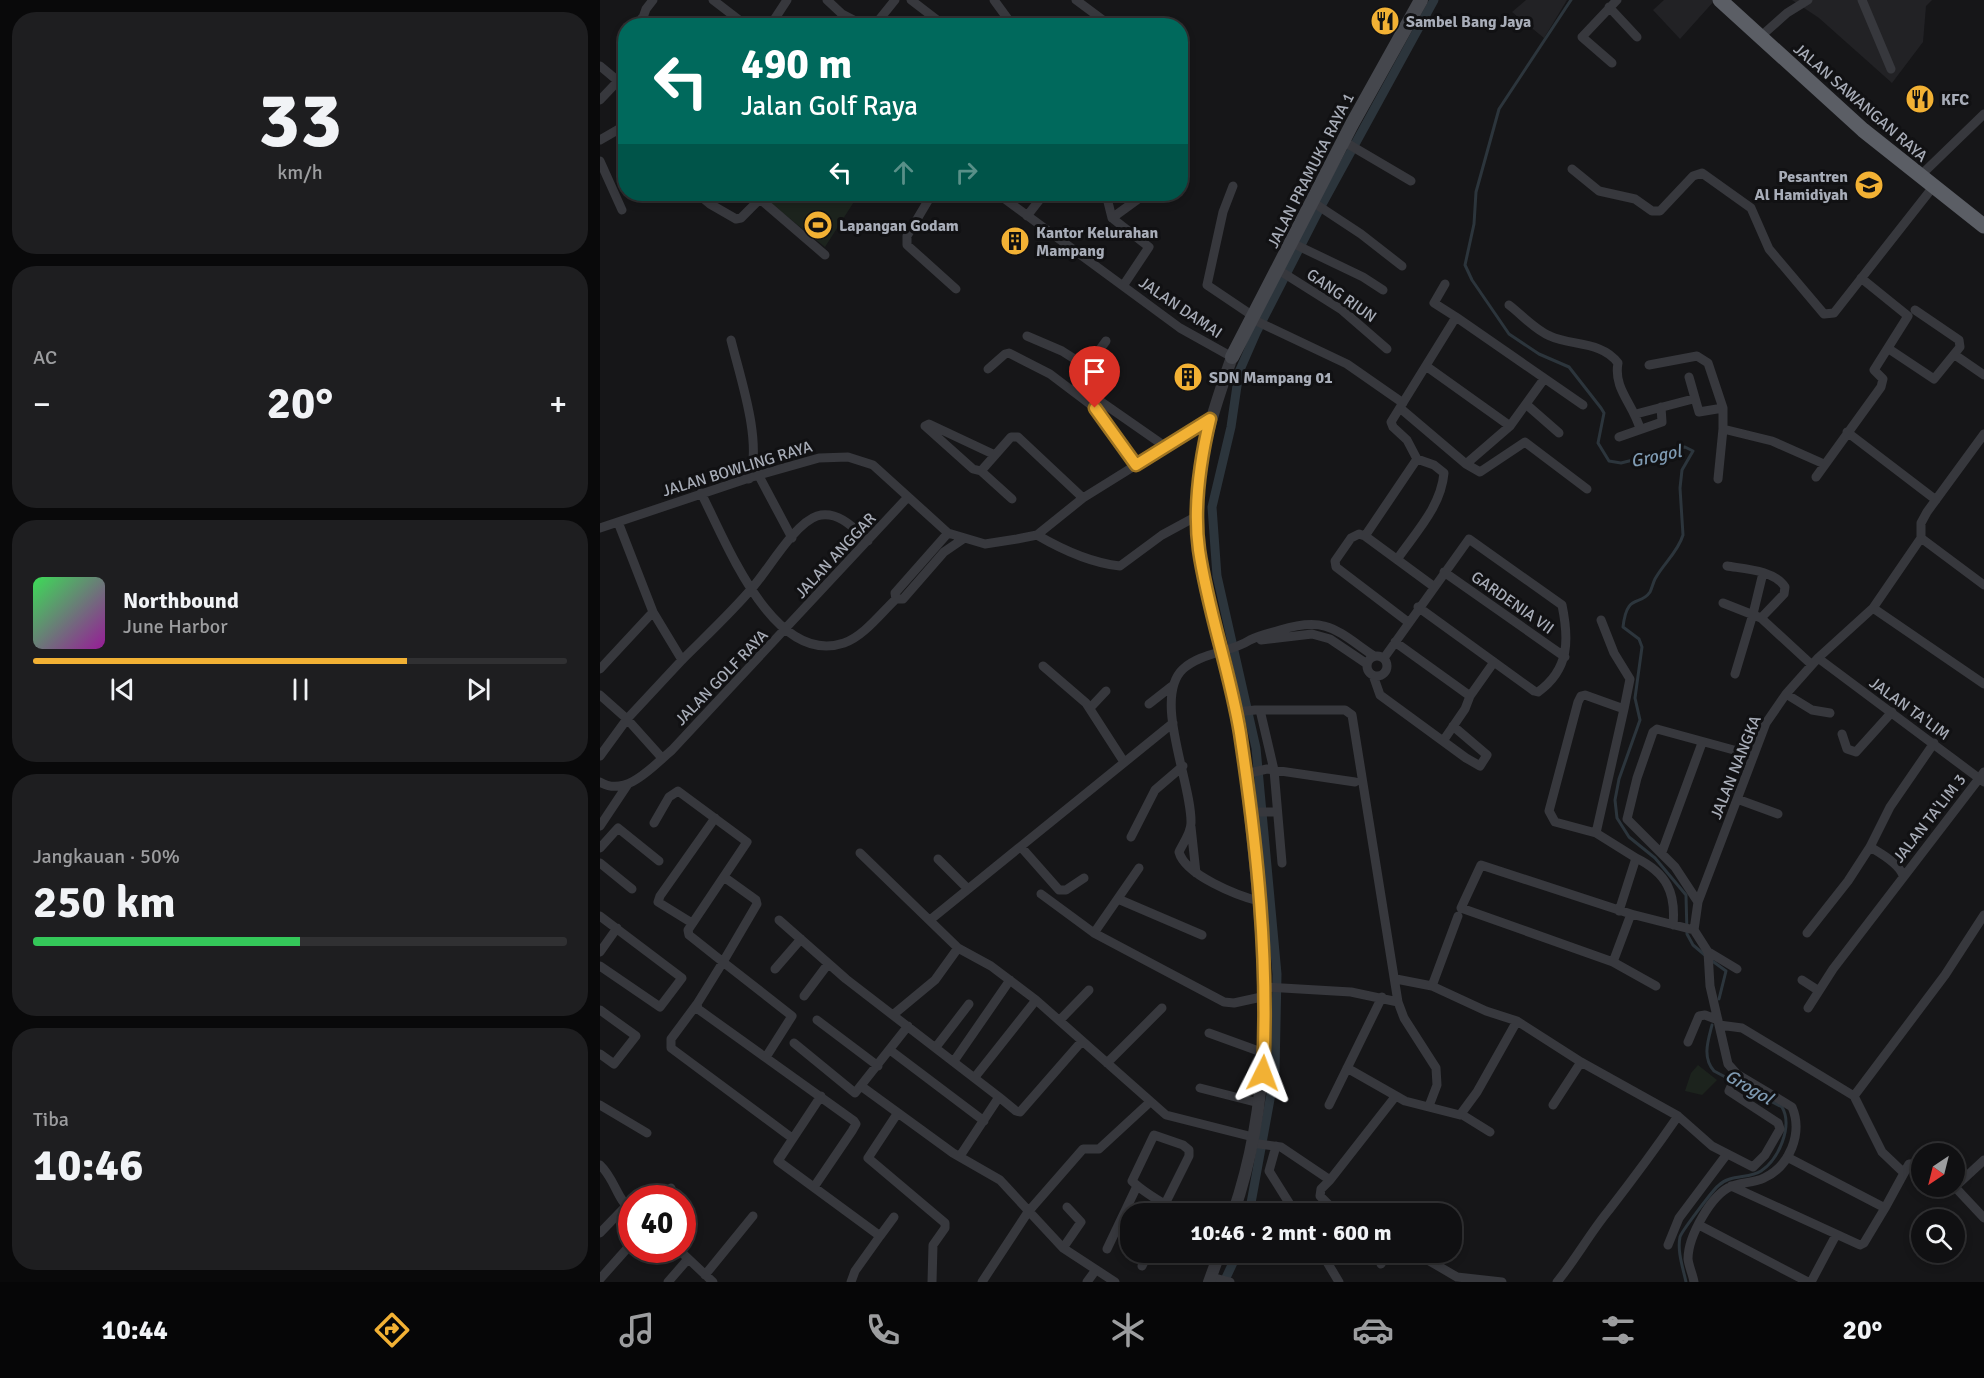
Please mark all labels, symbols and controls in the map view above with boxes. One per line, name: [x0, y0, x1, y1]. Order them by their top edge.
restaurant icon: Sambel Bang Jaya: [1369, 5, 1401, 37]
place label: Sambel Bang Jaya: [1406, 12, 1531, 32]
text: 490 m: [741, 39, 852, 90]
street label: JALAN SAWANGAN RAYA: [1789, 39, 1932, 167]
icon: left: [642, 42, 720, 120]
text: 33: [258, 73, 342, 169]
restaurant icon: KFC: [1904, 83, 1936, 115]
street label: JALAN PRAMUKA RAYA 1: [1263, 89, 1359, 251]
text: Jalan Golf Raya: [741, 90, 918, 123]
place label: KFC: [1941, 90, 1969, 110]
icon: left: [824, 156, 857, 189]
icon: ahead: [887, 156, 920, 189]
icon: right: [950, 156, 983, 189]
text: km/h: [277, 160, 323, 185]
place label: Pesantren Al Hamidiyah: [1755, 167, 1848, 205]
school or university icon: Pesantren Al Hamidiyah: [1853, 169, 1885, 201]
sports icon: Lapangan Godam: [802, 209, 834, 241]
place label: Lapangan Godam: [839, 216, 959, 236]
place label: Kantor Kelurahan Mampang: [1036, 223, 1159, 261]
building icon: Kantor Kelurahan Mampang: [999, 225, 1031, 257]
street label: GANG RIUN: [1303, 265, 1380, 327]
street label: JALAN DAMAI: [1135, 273, 1226, 343]
text: AC: [33, 345, 57, 370]
pin: [1069, 346, 1120, 408]
icon: arrive: [1078, 355, 1111, 388]
building icon: SDN Mampang 01: [1172, 361, 1204, 393]
place label: SDN Mampang 01: [1209, 368, 1333, 388]
text: 20°: [267, 376, 333, 431]
text: −: [33, 384, 51, 425]
text: +: [549, 384, 567, 425]
street label: JALAN BOWLING RAYA: [660, 437, 815, 501]
water label: Grogol: [1629, 440, 1685, 472]
street label: JALAN ANGGAR: [791, 508, 881, 603]
street label: GARDENIA VII: [1467, 567, 1558, 639]
text: Northbound: [123, 587, 239, 614]
text: June Harbor: [123, 614, 228, 639]
street label: JALAN GOLF RAYA: [671, 625, 773, 730]
icon: previous: [106, 673, 139, 706]
icon: pause: [284, 673, 317, 706]
icon: next: [462, 673, 495, 706]
street label: JALAN TA'LIM: [1865, 673, 1954, 745]
street label: JALAN NANGKA: [1706, 712, 1766, 822]
street label: JALAN TA'LIM 3: [1889, 770, 1971, 867]
text: Jangkauan · 50%: [33, 844, 180, 869]
text: 250 km: [33, 875, 176, 930]
position arrow: [1231, 1041, 1295, 1105]
water label: Grogol: [1721, 1065, 1778, 1110]
text: Tiba: [33, 1107, 69, 1132]
text: 10:46: [33, 1138, 143, 1193]
north arrow: [1911, 1143, 1965, 1197]
map controls: [1911, 1143, 1965, 1263]
speed limit sign: 40: [618, 1185, 696, 1263]
button: search: [1911, 1209, 1965, 1263]
text: 10:46 · 2 mnt · 600 m: [1191, 1219, 1391, 1246]
icon: directions: [371, 1309, 413, 1351]
icon: music: [616, 1309, 658, 1351]
icon: phone: [862, 1309, 904, 1351]
icon: climate: [1107, 1309, 1149, 1351]
icon: car: [1352, 1309, 1394, 1351]
icon: filters: [1597, 1309, 1639, 1351]
text: 10:44: [102, 1314, 168, 1347]
text: 20°: [1842, 1314, 1882, 1347]

